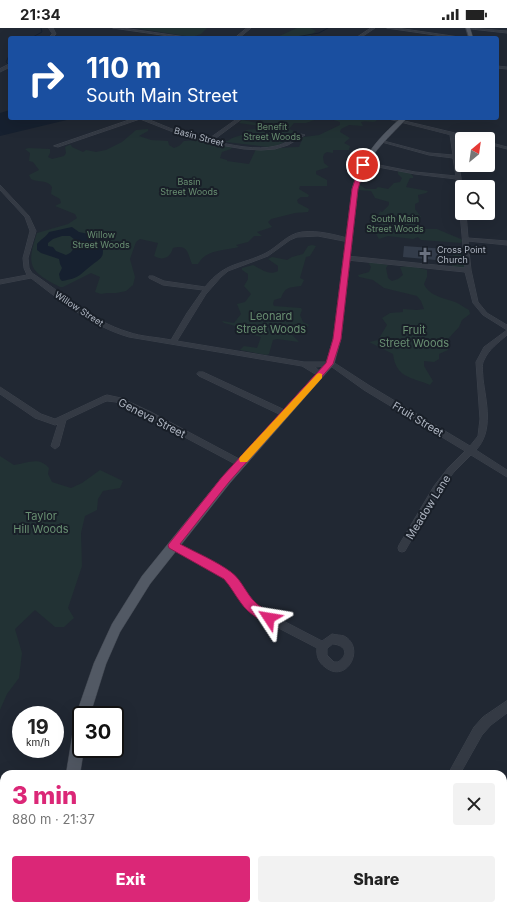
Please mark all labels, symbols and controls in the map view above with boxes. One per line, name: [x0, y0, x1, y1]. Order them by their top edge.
text: 21:34: [20, 5, 61, 24]
text: 110 m: [86, 51, 161, 85]
icon: right: [20, 52, 72, 104]
text: South Main Street: [86, 85, 238, 106]
park label: Benefit Street Woods: [243, 121, 301, 142]
street label: Basin Street: [173, 125, 225, 148]
north arrow: [455, 132, 495, 172]
map controls: [455, 132, 495, 220]
pin: [346, 148, 380, 182]
icon: arrive: [352, 154, 374, 176]
park label: Basin Street Woods: [160, 176, 218, 197]
button: search: [455, 180, 495, 220]
park label: South Main Street Woods: [366, 213, 424, 234]
park label: Willow Street Woods: [72, 229, 130, 250]
place label: Cross Point Church: [437, 244, 486, 265]
church icon: Cross Point Church: [416, 246, 434, 264]
street label: Willow Street: [53, 289, 106, 328]
park label: Leonard Street Woods: [236, 309, 306, 336]
park label: Fruit Street Woods: [379, 323, 449, 350]
street label: Geneva Street: [116, 395, 188, 441]
street label: Fruit Street: [390, 398, 446, 440]
street label: Meadow Lane: [403, 472, 453, 542]
park label: Taylor Hill Woods: [13, 509, 69, 536]
position arrow: [248, 597, 290, 639]
speed limit sign: 30: [72, 706, 124, 758]
text: 19: [27, 715, 49, 739]
text: km/h: [26, 736, 50, 748]
text: 3 min: [12, 781, 77, 810]
button: close: [453, 783, 495, 825]
text: 880 m · 21:37: [12, 811, 95, 827]
button: Exit: [12, 856, 250, 902]
button: Share: [258, 856, 495, 902]

